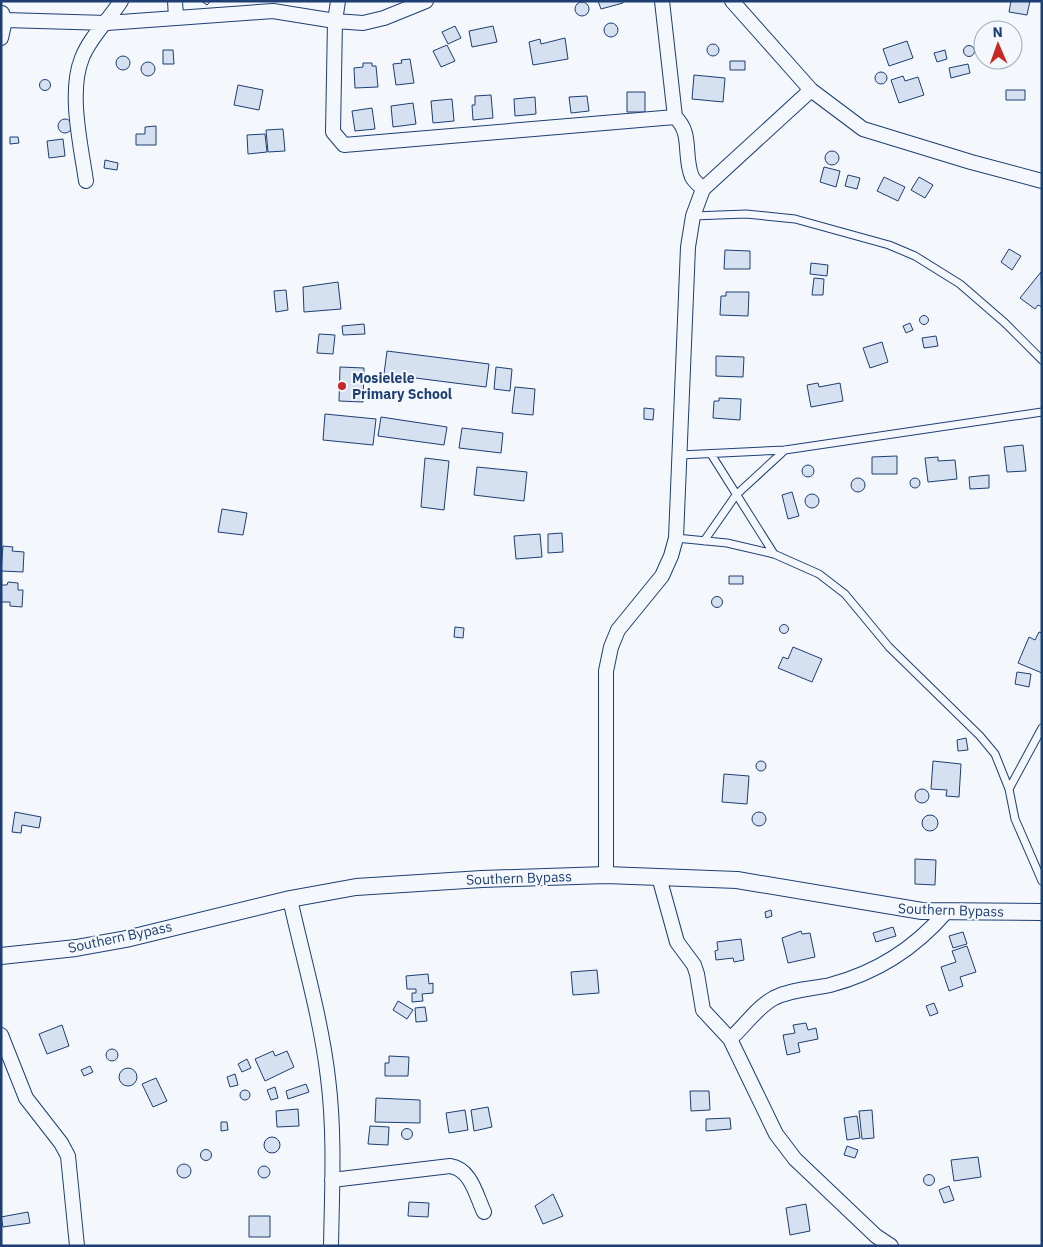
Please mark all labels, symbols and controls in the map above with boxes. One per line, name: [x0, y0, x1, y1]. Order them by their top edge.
north arrow: [973, 20, 1023, 70]
text: N: [992, 23, 1003, 41]
place label: Mosielele Primary School: [352, 369, 452, 403]
marker: Mosielele Primary School: [336, 380, 348, 392]
street label: Southern Bypass: [466, 867, 572, 889]
street label: Southern Bypass: [898, 899, 1004, 921]
street label: Southern Bypass: [66, 917, 174, 957]

